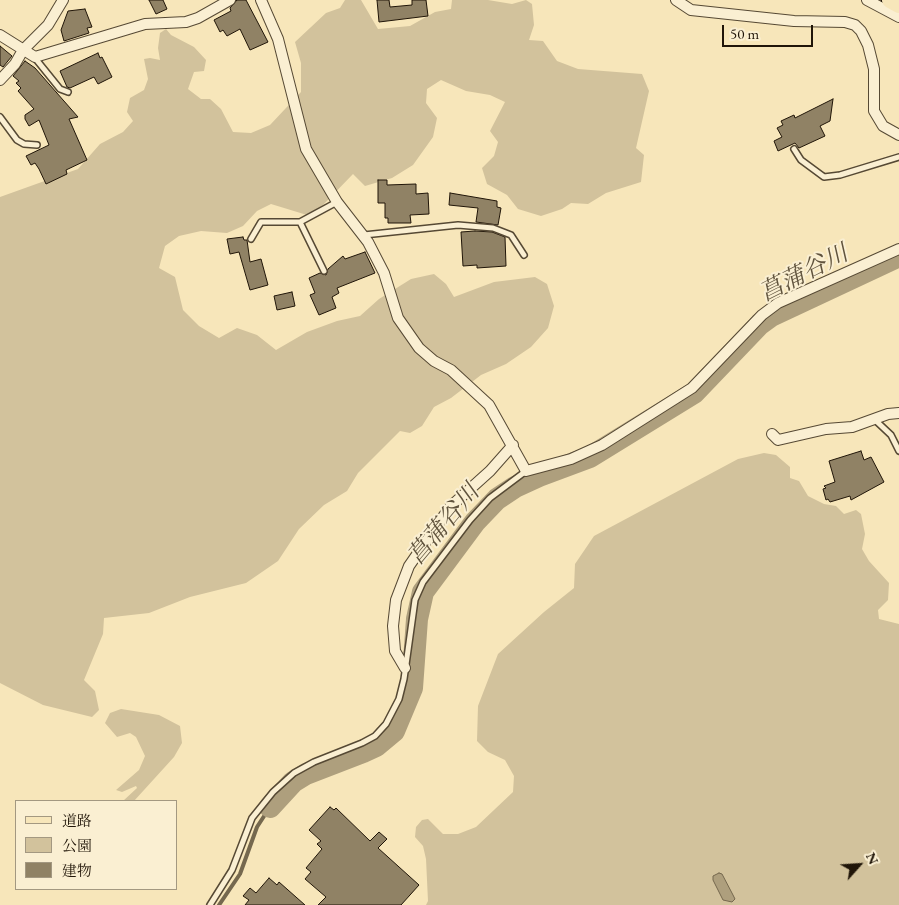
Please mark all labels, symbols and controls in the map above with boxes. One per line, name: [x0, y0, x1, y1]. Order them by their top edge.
scale bar: [724, 15, 815, 47]
text: 50 m: [730, 24, 759, 43]
water label: 菖蒲谷川: [755, 239, 853, 309]
water label: 菖蒲谷川: [402, 479, 486, 571]
legend: [15, 800, 178, 890]
text: 道路: [62, 811, 92, 830]
text: 公園: [62, 836, 92, 855]
north arrow: [834, 840, 884, 890]
text: N: [862, 849, 883, 867]
text: 建物: [62, 861, 92, 880]

